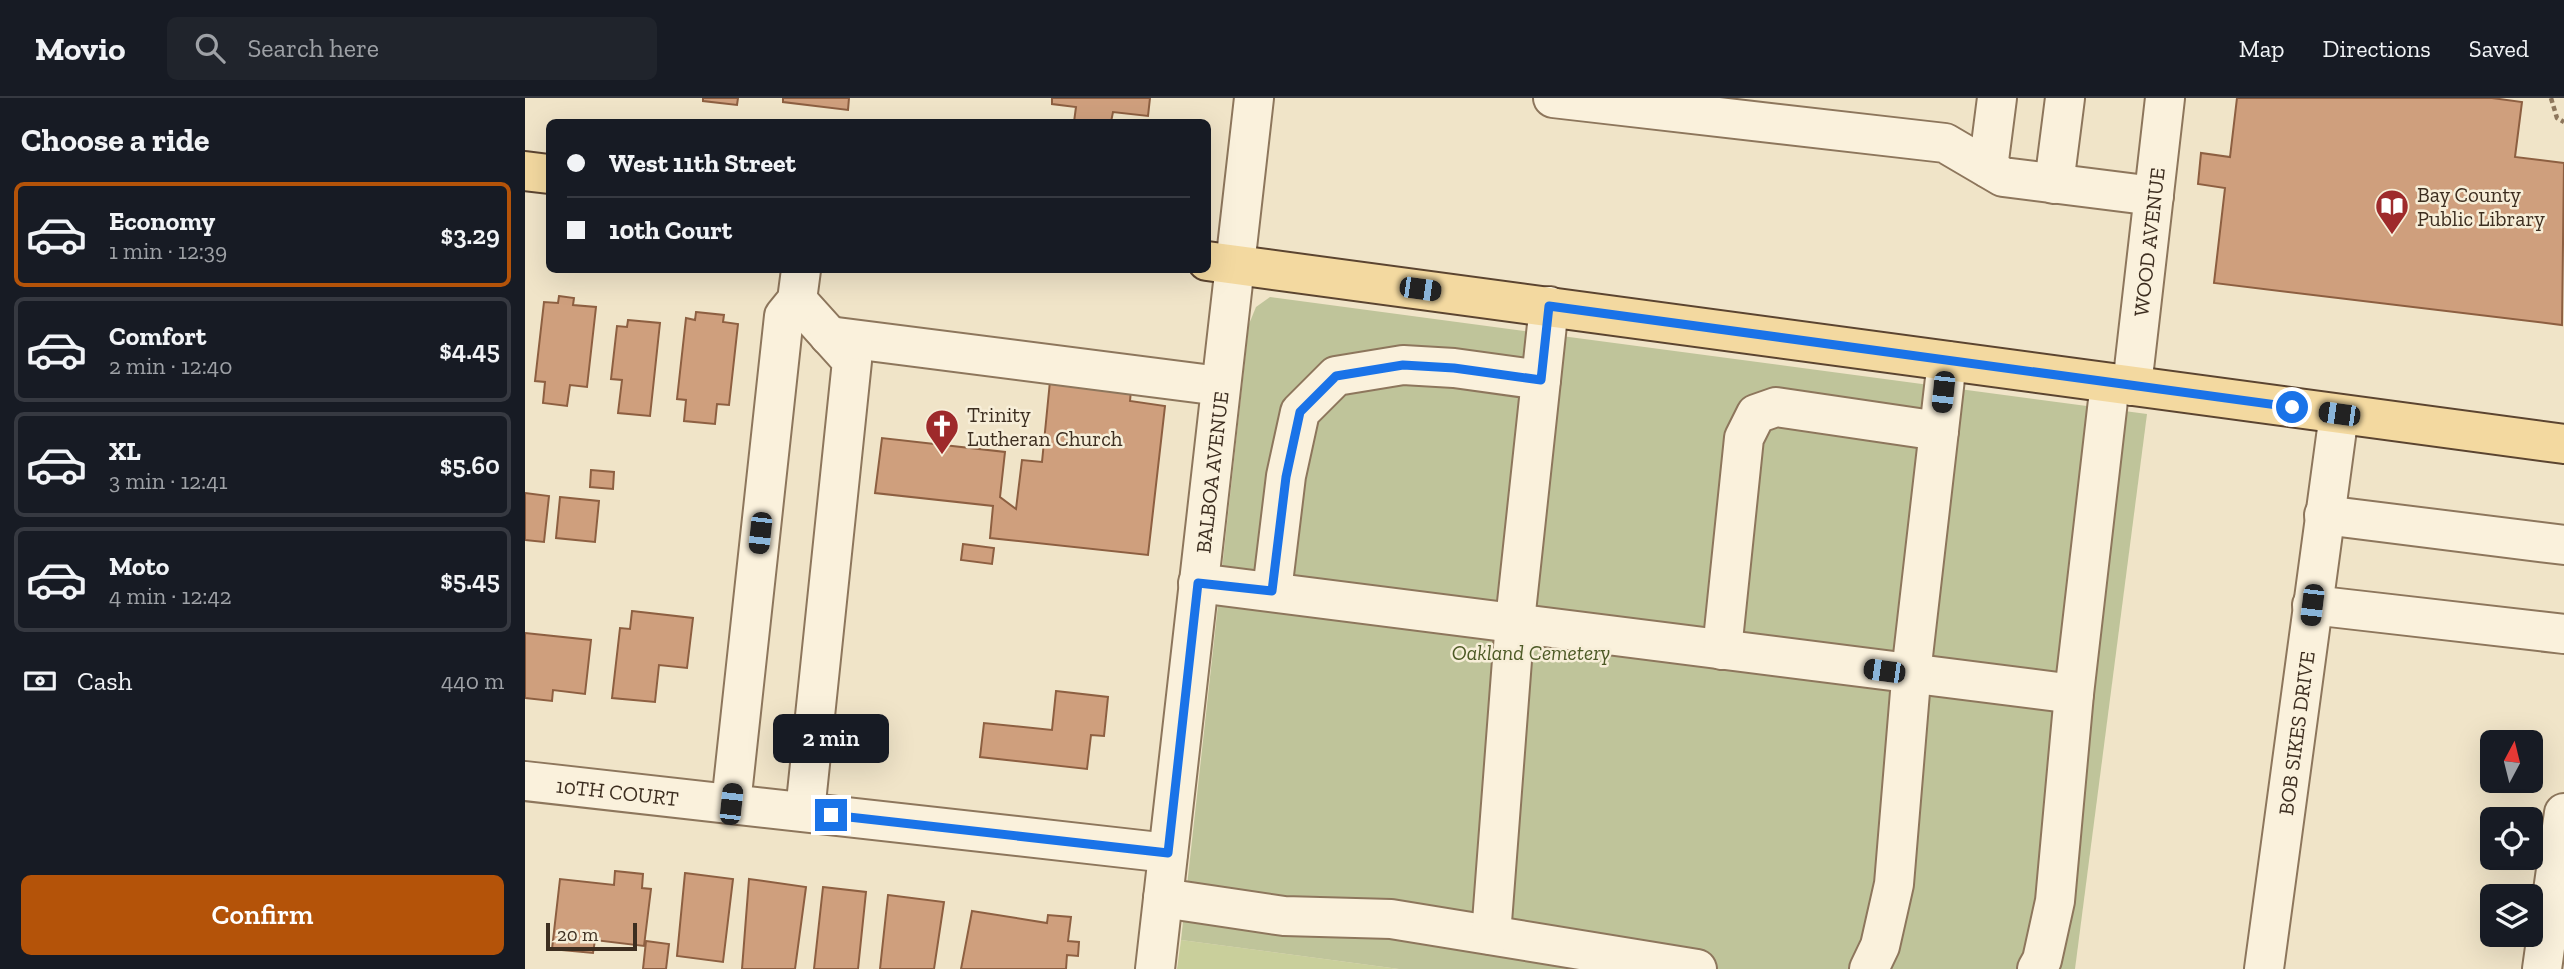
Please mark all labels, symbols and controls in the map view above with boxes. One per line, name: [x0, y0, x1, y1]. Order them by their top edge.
search box: [167, 17, 657, 80]
text: Movio: [35, 29, 125, 68]
icon: search: [191, 29, 229, 67]
text: Search here: [247, 32, 379, 64]
text: Map: [2239, 34, 2285, 63]
text: Directions: [2323, 34, 2431, 63]
text: Saved: [2469, 34, 2529, 63]
text: Choose a ride: [21, 121, 209, 159]
text: West 11th Street: [609, 147, 796, 179]
street label: WOOD AVENUE: [2128, 166, 2169, 318]
place label: Bay County Public Library: [2417, 182, 2545, 231]
library icon: Bay County Public Library: [2373, 187, 2411, 236]
icon: car: [25, 203, 88, 266]
text: Economy: [109, 205, 215, 237]
text: 10th Court: [609, 214, 732, 246]
text: $3.29: [441, 219, 500, 251]
text: 1 min · 12:39: [109, 237, 227, 265]
car: [1398, 276, 1443, 302]
icon: car: [25, 318, 88, 381]
text: Comfort: [109, 320, 206, 352]
text: $4.45: [439, 334, 500, 366]
text: 2 min · 12:40: [109, 352, 233, 380]
car: [1931, 370, 1956, 414]
street label: BALBOA AVENUE: [1190, 390, 1233, 555]
route start: [2276, 391, 2308, 423]
car: [2317, 401, 2362, 427]
place label: Trinity Lutheran Church: [967, 402, 1123, 451]
church icon: Trinity Lutheran Church: [923, 407, 961, 456]
icon: car: [25, 433, 88, 496]
text: XL: [109, 435, 141, 467]
text: $5.60: [440, 449, 500, 481]
text: 3 min · 12:41: [109, 467, 228, 495]
car: [748, 511, 773, 555]
icon: car: [25, 548, 88, 611]
text: Moto: [109, 550, 169, 582]
text: $5.45: [440, 564, 500, 596]
text: 4 min · 12:42: [109, 582, 232, 610]
car: [2300, 583, 2325, 627]
park label: Oakland Cemetery: [1452, 640, 1610, 665]
street label: BOB SIKES DRIVE: [2272, 650, 2319, 817]
car: [1862, 658, 1907, 684]
icon: cash: [21, 662, 59, 700]
text: Cash: [77, 665, 132, 697]
text: 440 m: [441, 667, 504, 695]
callout: 2 min: [773, 714, 889, 762]
text: 2 min: [802, 724, 860, 752]
north arrow: [2480, 730, 2543, 793]
map controls: [2480, 730, 2543, 947]
street label: 10TH COURT: [555, 772, 680, 811]
car: [719, 782, 744, 826]
route end: [815, 799, 847, 831]
button: locate: [2480, 807, 2543, 870]
button: Confirm: [21, 875, 504, 955]
button: layers: [2480, 884, 2543, 947]
scale bar: [546, 920, 637, 952]
text: 20 m: [557, 923, 598, 946]

